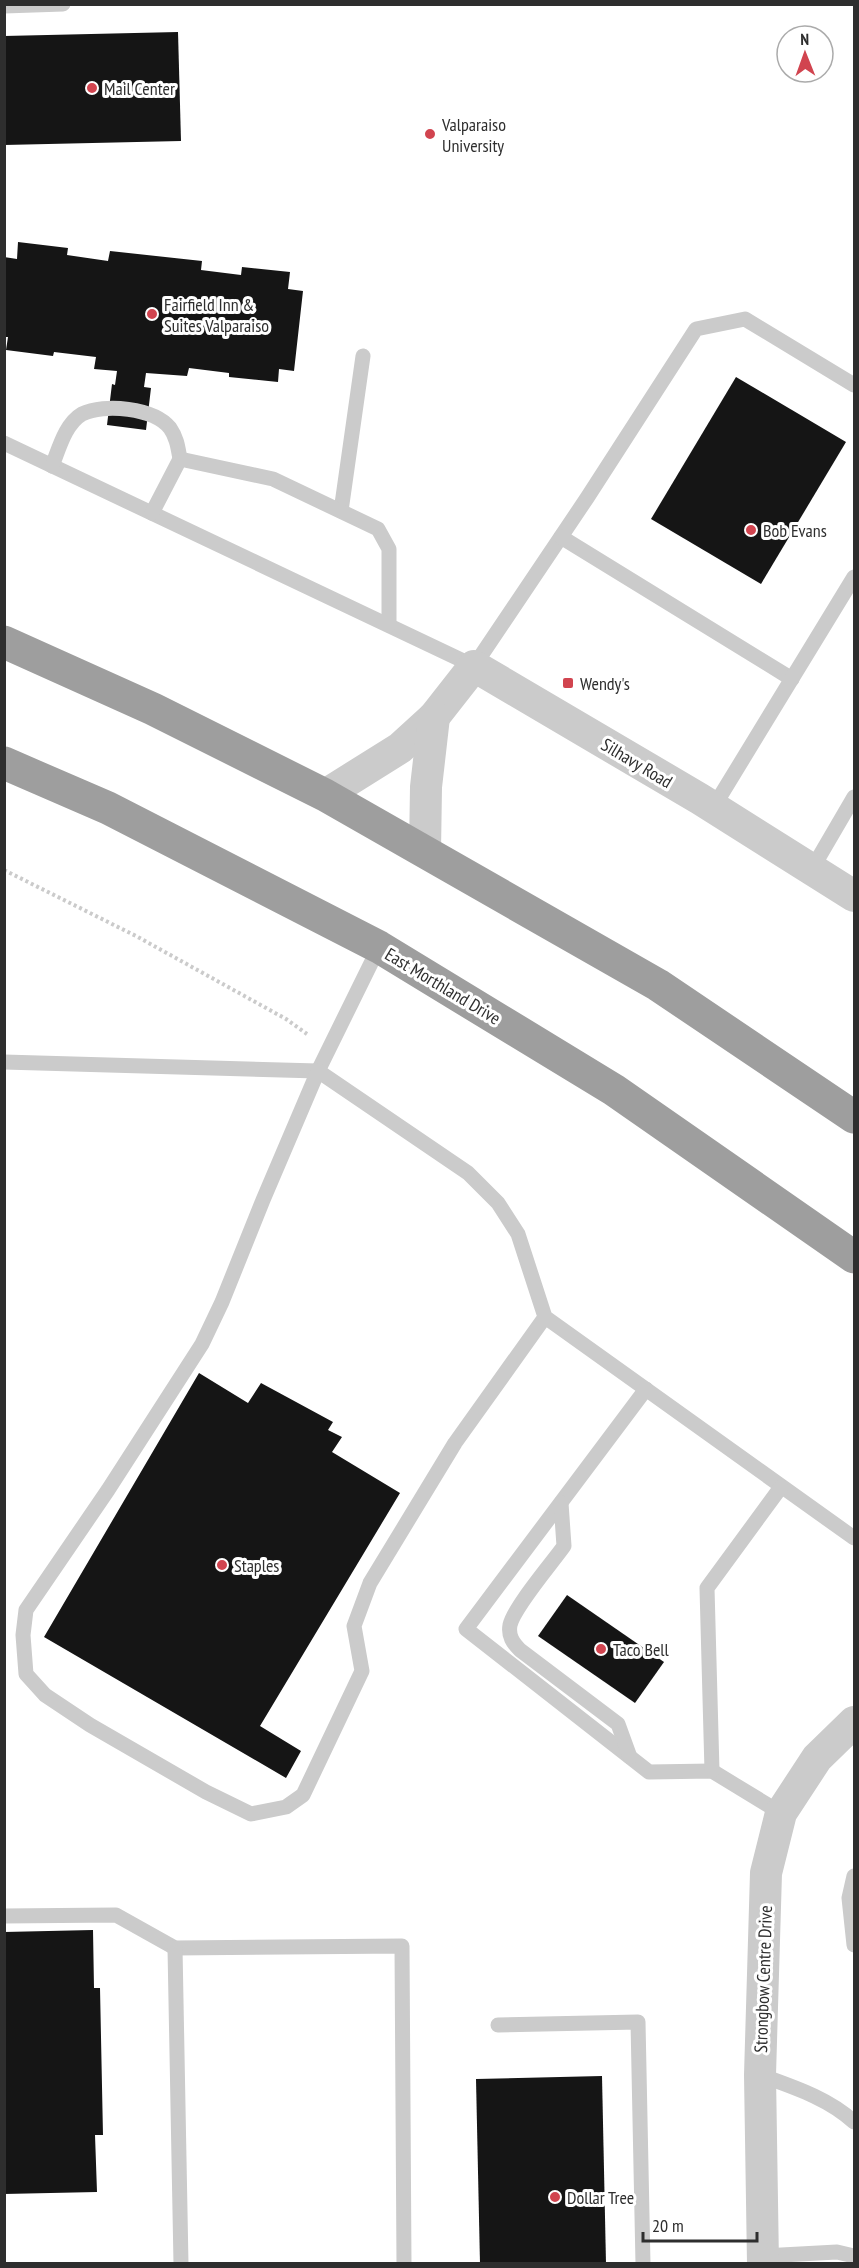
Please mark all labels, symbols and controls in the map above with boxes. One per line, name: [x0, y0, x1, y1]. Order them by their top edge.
north arrow: [775, 24, 835, 84]
text: N: [800, 29, 809, 49]
place label: Mail Center: [104, 77, 175, 100]
marker: Mail Center: [85, 81, 99, 95]
place label: Valparaiso University: [441, 113, 506, 157]
marker: Valparaiso University: [423, 127, 437, 141]
place label: Fairfield Inn & Suites Valparaiso: [164, 293, 269, 337]
marker: Fairfield Inn & Suites Valparaiso: [145, 307, 159, 321]
place label: Bob Evans: [763, 519, 827, 542]
marker: Bob Evans: [744, 523, 758, 537]
place label: Wendy's: [580, 672, 630, 695]
marker: Wendy's: [561, 676, 575, 690]
street label: Silhavy Road: [597, 733, 677, 793]
street label: East Morthland Drive: [381, 942, 505, 1030]
place label: Staples: [234, 1554, 279, 1577]
marker: Staples: [215, 1558, 229, 1572]
place label: Taco Bell: [613, 1638, 670, 1661]
marker: Taco Bell: [594, 1642, 608, 1656]
street label: Strongbow Centre Drive: [749, 1905, 777, 2053]
place label: Dollar Tree: [567, 2186, 634, 2209]
marker: Dollar Tree: [548, 2190, 562, 2204]
scale bar: [643, 2205, 757, 2243]
text: 20 m: [652, 2214, 684, 2237]

